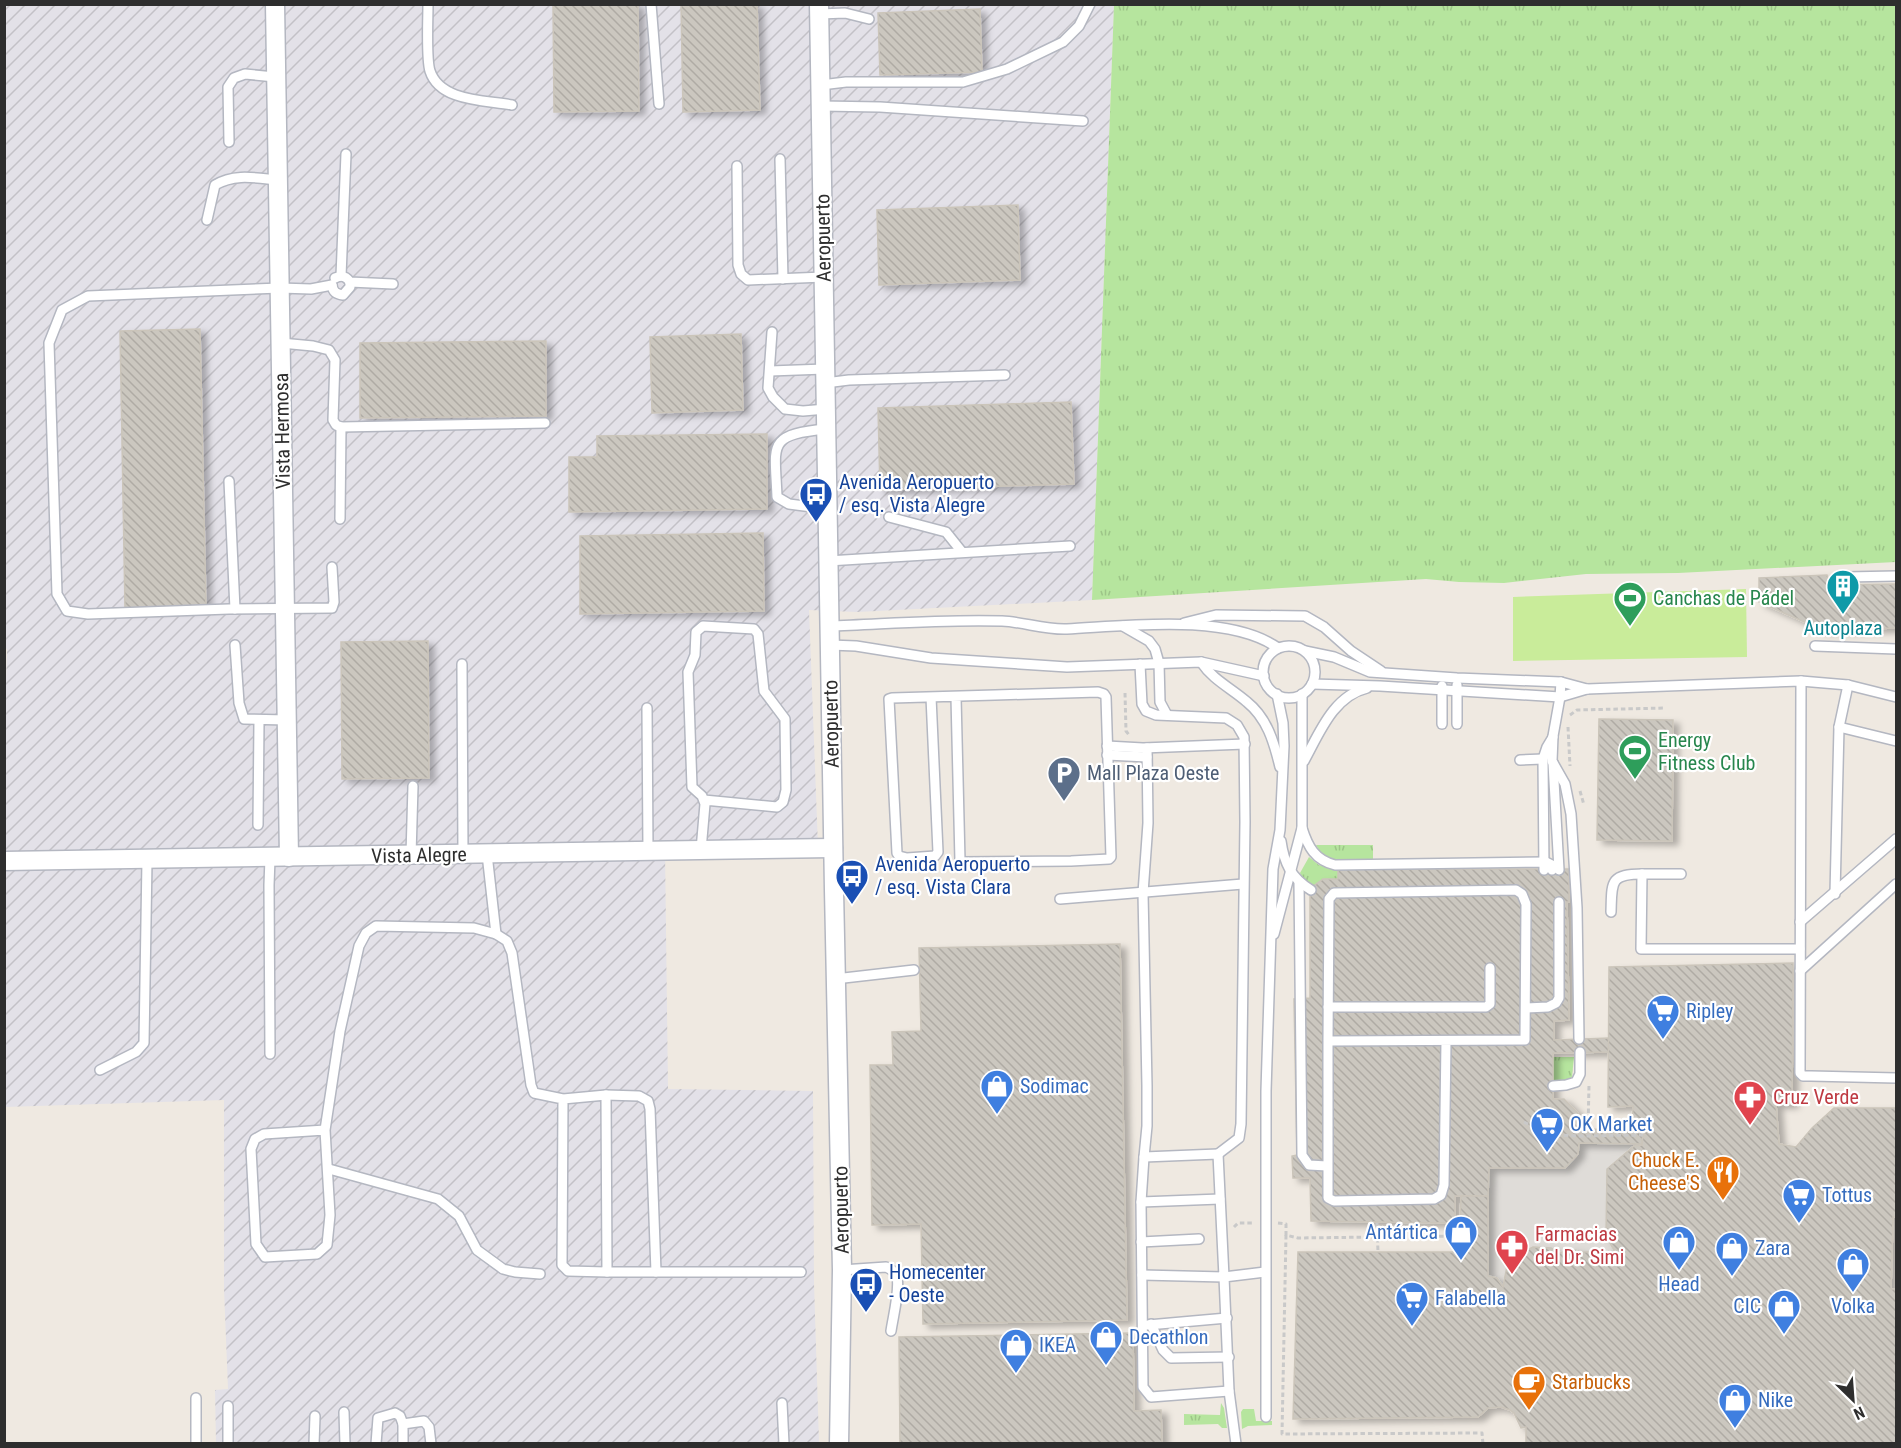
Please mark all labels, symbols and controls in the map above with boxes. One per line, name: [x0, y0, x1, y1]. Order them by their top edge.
street label: Aeropuerto: [810, 194, 836, 282]
street label: Vista Hermosa: [269, 372, 295, 490]
place label: Avenida Aeropuerto / esq. Vista Alegre: [839, 470, 994, 517]
bus stop icon: Avenida Aeropuerto / esq. Vista Alegre: [798, 476, 834, 523]
building icon: Autoplaza: [1825, 568, 1861, 615]
sports icon: Canchas de Pádel: [1612, 580, 1648, 627]
place label: Canchas de Pádel: [1653, 586, 1794, 610]
place label: Autoplaza: [1803, 616, 1883, 640]
street label: Aeropuerto: [818, 680, 844, 768]
place label: Energy Fitness Club: [1658, 728, 1755, 775]
sports icon: Energy Fitness Club: [1617, 733, 1653, 780]
parking icon: Mall Plaza Oeste: [1046, 755, 1082, 802]
place label: Mall Plaza Oeste: [1087, 761, 1219, 785]
street label: Vista Alegre: [371, 842, 467, 868]
place label: Avenida Aeropuerto / esq. Vista Clara: [875, 852, 1030, 899]
bus stop icon: Avenida Aeropuerto / esq. Vista Clara: [834, 858, 870, 905]
supermarket icon: Ripley: [1645, 993, 1681, 1040]
place label: Ripley: [1686, 999, 1733, 1023]
shop icon: Sodimac: [979, 1068, 1015, 1115]
place label: Sodimac: [1020, 1074, 1089, 1098]
pharmacy icon: Cruz Verde: [1732, 1079, 1768, 1126]
place label: Cruz Verde: [1773, 1085, 1859, 1109]
supermarket icon: OK Market: [1529, 1106, 1565, 1153]
place label: OK Market: [1570, 1112, 1652, 1136]
place label: Chuck E. Cheese'S: [1628, 1148, 1700, 1195]
restaurant icon: Chuck E. Cheese'S: [1705, 1154, 1741, 1201]
street label: Aeropuerto: [828, 1166, 854, 1254]
supermarket icon: Tottus: [1781, 1177, 1817, 1224]
place label: Tottus: [1822, 1183, 1872, 1207]
shop icon: Antártica: [1443, 1214, 1479, 1261]
place label: Antártica: [1365, 1220, 1438, 1244]
place label: Farmacias del Dr. Simi: [1535, 1222, 1624, 1269]
shop icon: Head: [1661, 1224, 1697, 1271]
pharmacy icon: Farmacias del Dr. Simi: [1494, 1228, 1530, 1275]
shop icon: Zara: [1714, 1230, 1750, 1277]
place label: Zara: [1755, 1236, 1790, 1260]
shop icon: Volka: [1835, 1246, 1871, 1293]
place label: Homecenter - Oeste: [889, 1260, 986, 1307]
bus stop icon: Homecenter - Oeste: [848, 1266, 884, 1313]
place label: Head: [1658, 1272, 1700, 1296]
supermarket icon: Falabella: [1394, 1280, 1430, 1327]
place label: Falabella: [1435, 1286, 1506, 1310]
shop icon: CIC: [1766, 1288, 1802, 1335]
place label: CIC: [1733, 1294, 1761, 1318]
place label: Volka: [1831, 1294, 1875, 1318]
shop icon: Decathlon: [1088, 1319, 1124, 1366]
place label: Decathlon: [1129, 1325, 1209, 1349]
shop icon: IKEA: [998, 1327, 1034, 1374]
place label: IKEA: [1039, 1333, 1077, 1357]
cafe icon: Starbucks: [1511, 1364, 1547, 1411]
place label: Starbucks: [1552, 1370, 1631, 1394]
north arrow: [1823, 1370, 1883, 1430]
shop icon: Nike: [1717, 1382, 1753, 1429]
place label: Nike: [1758, 1388, 1793, 1412]
text: N: [1851, 1402, 1868, 1424]

